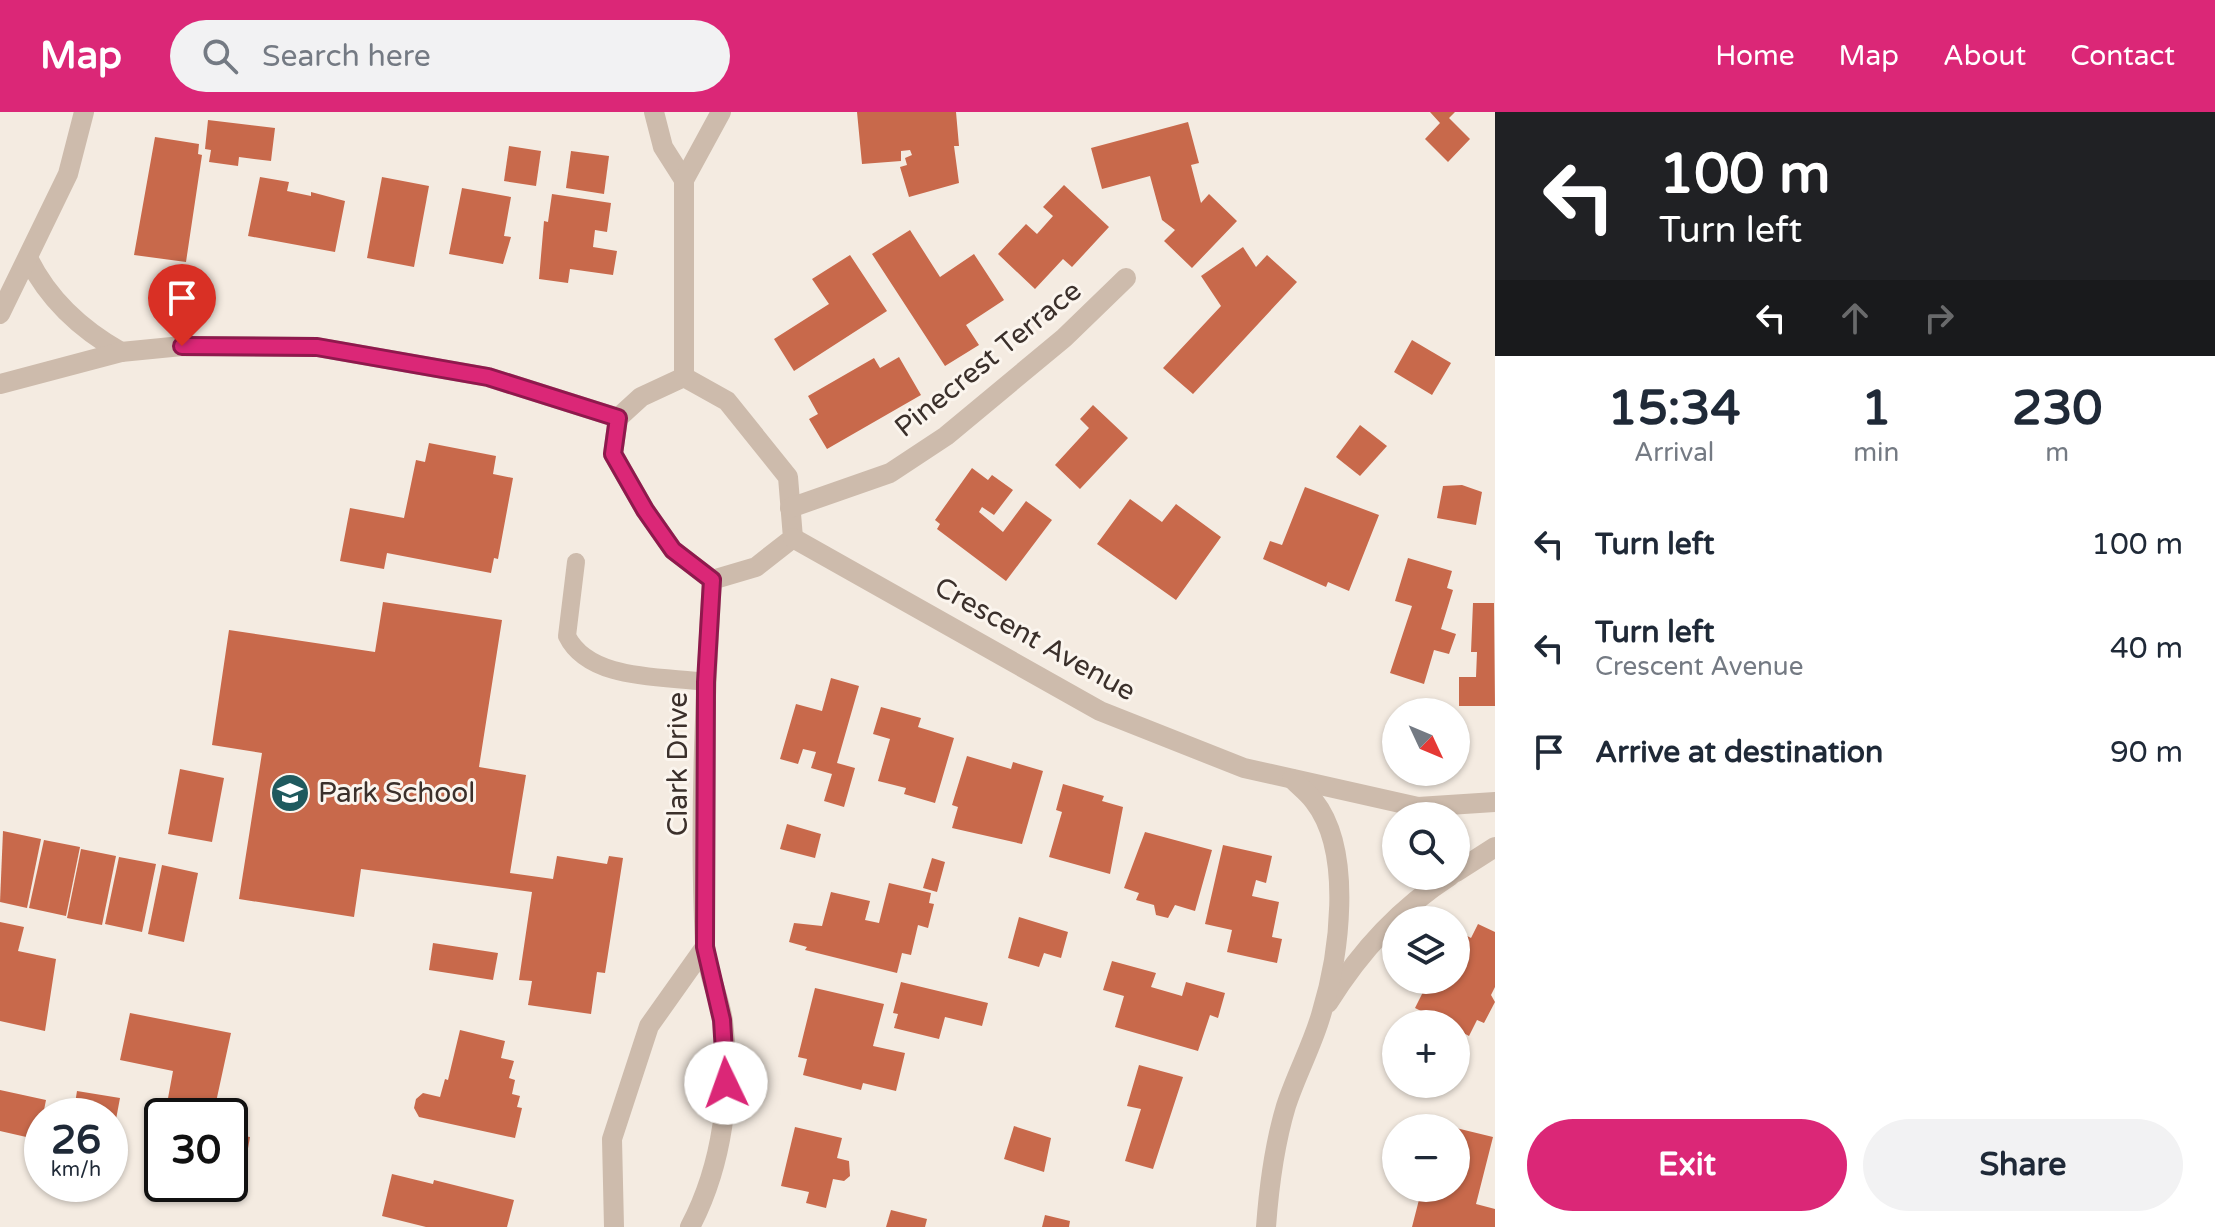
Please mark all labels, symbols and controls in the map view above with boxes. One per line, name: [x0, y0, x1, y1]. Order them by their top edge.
search box: [170, 20, 730, 92]
text: Map: [40, 33, 122, 79]
icon: search: [198, 34, 242, 78]
text: Search here: [262, 38, 431, 75]
text: Home: [1715, 39, 1795, 73]
text: Map: [1839, 39, 1899, 73]
text: About: [1943, 39, 2026, 73]
text: Contact: [2070, 39, 2175, 73]
text: 100 m: [1659, 141, 1830, 208]
icon: left: [1527, 144, 1631, 248]
text: Turn left: [1659, 209, 1802, 252]
pin: [148, 264, 216, 346]
street label: Pinecrest Terrace: [888, 273, 1088, 445]
icon: arrive: [160, 276, 204, 320]
icon: left: [1749, 296, 1793, 340]
icon: ahead: [1833, 296, 1877, 340]
icon: right: [1917, 296, 1961, 340]
text: 15:34: [1608, 380, 1741, 438]
text: 1: [1861, 380, 1891, 438]
text: 230: [2012, 380, 2102, 438]
text: Arrival: [1634, 437, 1714, 468]
text: min: [1853, 437, 1899, 468]
text: m: [2045, 437, 2069, 468]
icon: left: [1527, 522, 1571, 566]
text: Turn left: [1595, 526, 1714, 563]
text: 100 m: [2091, 526, 2183, 563]
street label: Crescent Avenue: [929, 570, 1141, 708]
text: Turn left: [1595, 614, 1714, 651]
icon: left: [1527, 626, 1571, 670]
text: 40 m: [2110, 630, 2183, 667]
text: Crescent Avenue: [1595, 651, 1803, 682]
street label: Clark Drive: [661, 692, 695, 836]
north arrow: [1382, 698, 1470, 786]
map controls: [1382, 698, 1470, 1202]
icon: arrive: [1527, 730, 1571, 774]
text: Arrive at destination: [1595, 734, 1883, 771]
text: 90 m: [2110, 734, 2183, 771]
school or university icon: Park School: [269, 772, 311, 814]
place label: Park School: [318, 776, 475, 810]
button: search: [1382, 802, 1470, 890]
button: layers: [1382, 906, 1470, 994]
button: +: [1382, 1010, 1470, 1098]
position arrow: [684, 1041, 768, 1125]
speed limit sign: 30: [144, 1098, 248, 1202]
button: −: [1382, 1114, 1470, 1202]
text: 26: [51, 1116, 101, 1164]
button: Exit: [1527, 1119, 1847, 1211]
button: Share: [1863, 1119, 2183, 1211]
text: km/h: [51, 1158, 101, 1182]

